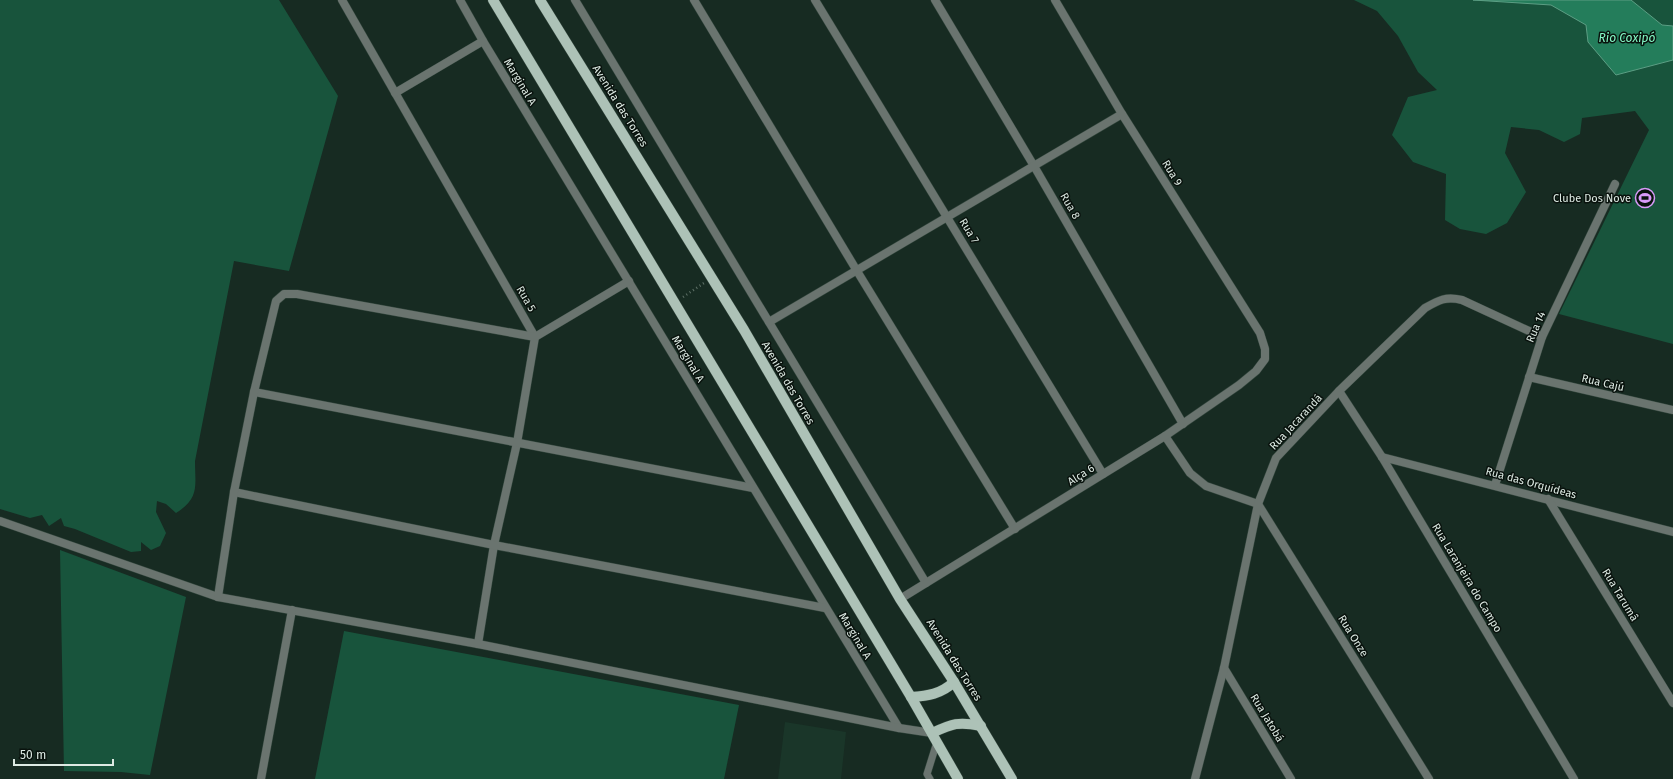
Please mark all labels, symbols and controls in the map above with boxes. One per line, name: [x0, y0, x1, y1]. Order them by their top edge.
water label: Rio Coxipó: [1599, 31, 1655, 45]
street label: Marginal A: [501, 56, 539, 108]
street label: Avenida das Torres: [590, 63, 650, 149]
street label: Rua 9: [1159, 158, 1185, 188]
sports icon: Clube Dos Nove: [1634, 187, 1656, 209]
street label: Rua 8: [1057, 191, 1083, 221]
place label: Clube Dos Nove: [1553, 192, 1631, 205]
street label: Rua 7: [957, 216, 982, 246]
street label: Rua 5: [514, 284, 539, 315]
street label: Rua 14: [1524, 309, 1548, 345]
street label: Marginal A: [669, 333, 707, 385]
street label: Avenida das Torres: [759, 339, 817, 427]
street label: Rua Cajú: [1580, 372, 1626, 394]
street label: Rua Jacarandá: [1267, 391, 1325, 452]
street label: Alça 6: [1065, 462, 1097, 488]
street label: Rua das Orquídeas: [1484, 465, 1578, 501]
street label: Rua Laranjeira do Campo: [1429, 521, 1505, 635]
street label: Rua Tarumâ: [1599, 566, 1641, 624]
street label: Marginal A: [836, 610, 874, 662]
street label: Rua Onze: [1335, 613, 1371, 659]
street label: Avenida das Torres: [924, 617, 984, 703]
street label: Rua Jatobá: [1248, 692, 1286, 744]
scale bar: [14, 741, 113, 767]
text: 50 m: [20, 748, 46, 762]

